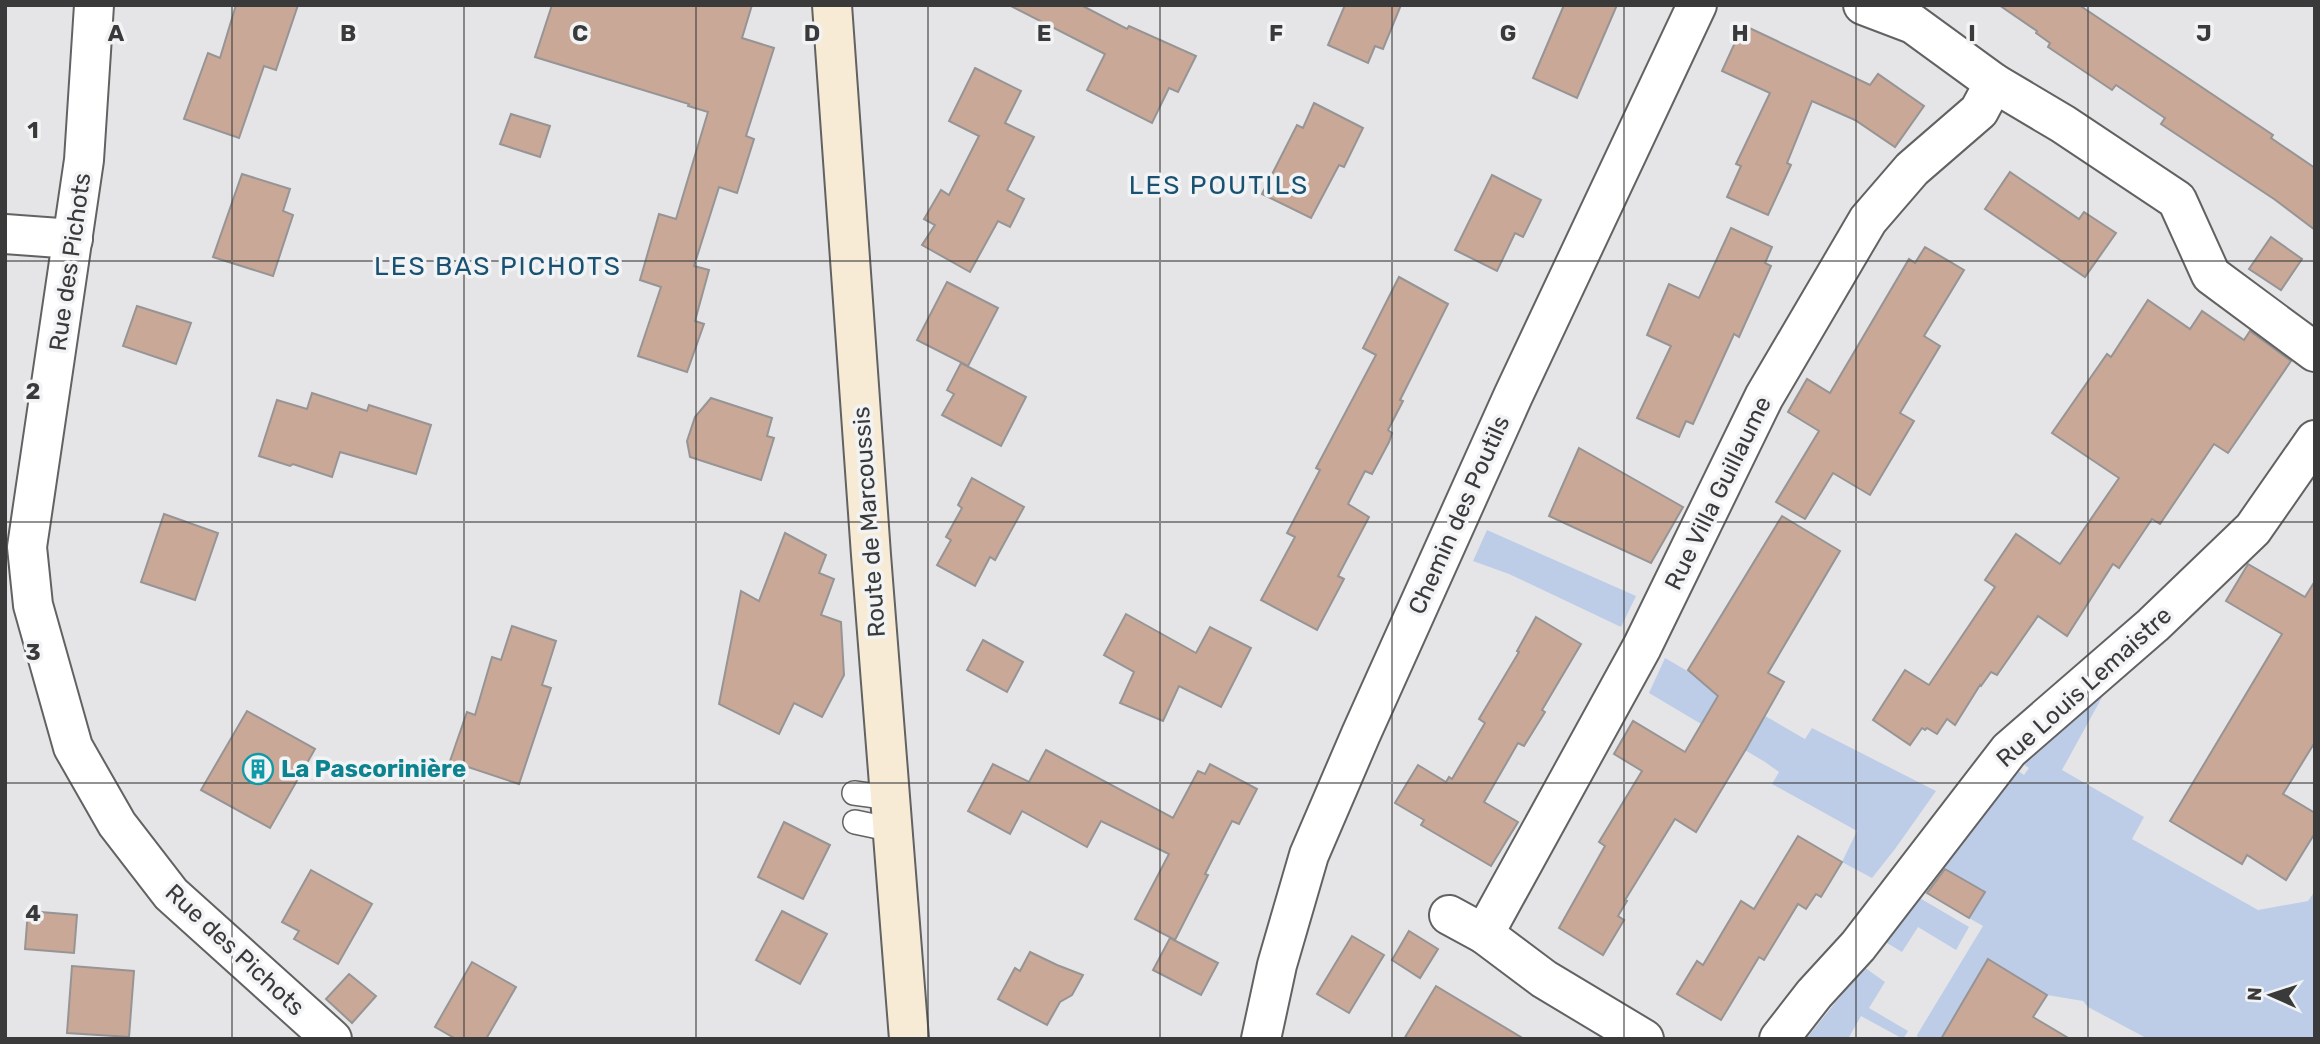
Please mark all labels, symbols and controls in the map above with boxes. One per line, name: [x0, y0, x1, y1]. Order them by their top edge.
text: A: [108, 19, 125, 47]
text: B: [340, 19, 356, 47]
text: C: [572, 19, 588, 47]
text: D: [804, 19, 820, 47]
text: E: [1037, 19, 1051, 47]
text: F: [1269, 19, 1283, 47]
text: G: [1500, 19, 1516, 47]
text: H: [1731, 19, 1749, 47]
text: I: [1968, 19, 1976, 47]
text: J: [2196, 19, 2212, 47]
text: 1: [27, 116, 39, 144]
district label: LES POUTILS: [1129, 170, 1309, 201]
street label: Rue des Pichots: [44, 171, 96, 353]
district label: LES BAS PICHOTS: [374, 251, 622, 282]
text: 2: [26, 377, 40, 405]
street label: Rue Villa Guillaume: [1659, 392, 1777, 594]
street label: Route de Marcoussis: [847, 406, 891, 638]
street label: Chemin des Poutils: [1403, 411, 1515, 619]
street label: Rue Louis Lemaistre: [1991, 601, 2177, 773]
text: 3: [25, 638, 41, 666]
building icon: La Pascorinière: [241, 752, 275, 786]
place label: La Pascorinière: [281, 755, 466, 783]
street label: Rue des Pichots: [160, 878, 310, 1022]
text: 4: [25, 899, 41, 927]
north arrow: [2236, 960, 2306, 1030]
text: N: [2243, 987, 2266, 1002]

